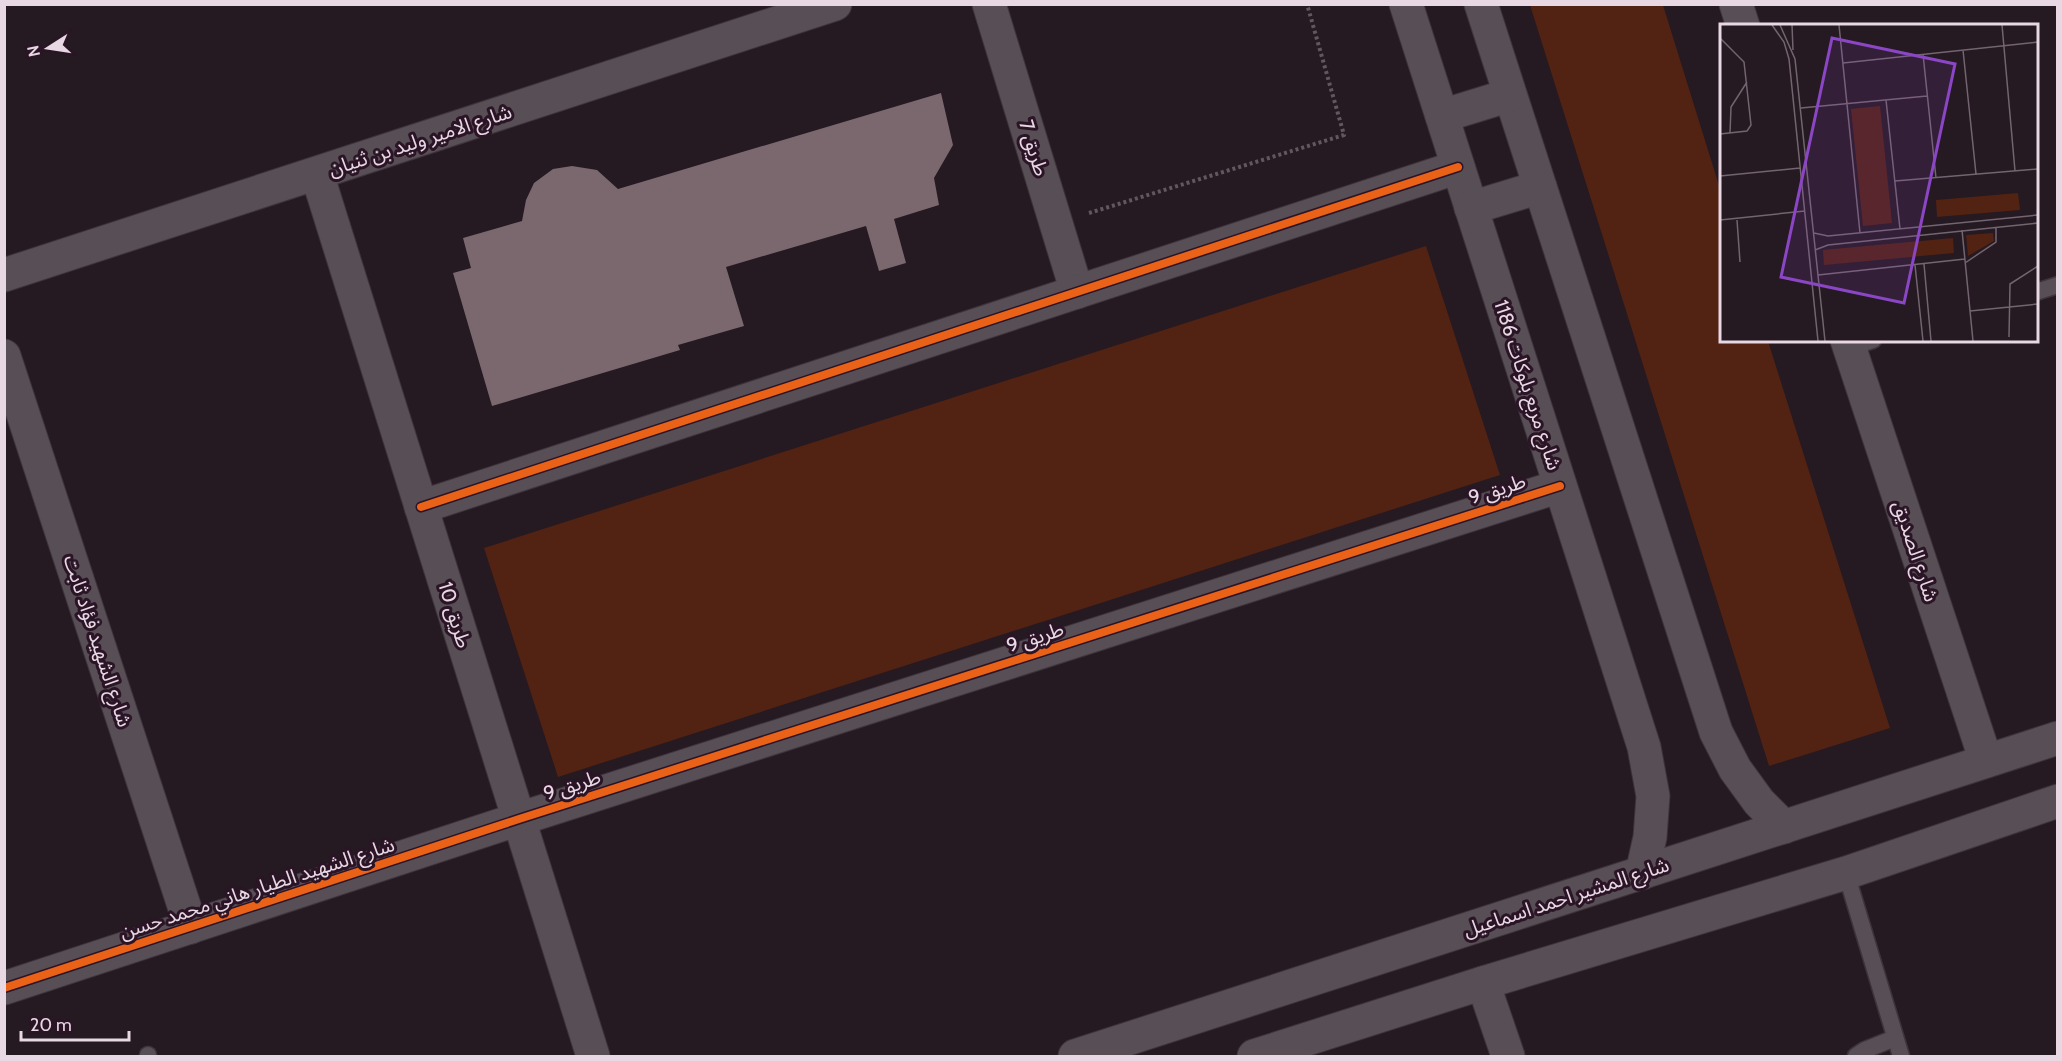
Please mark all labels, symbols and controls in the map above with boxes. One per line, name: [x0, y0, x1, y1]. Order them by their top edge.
north arrow: [18, 18, 78, 78]
inset map: [1720, 24, 2038, 342]
text: N: [23, 44, 44, 59]
street label: شارع الامير وليد بن ثنيان: [325, 99, 516, 184]
street label: طريق 7: [1013, 117, 1054, 179]
street label: شارع مربع بلوكات 1186: [1486, 297, 1567, 474]
street label: طريق 9: [1465, 468, 1529, 510]
street label: شارع الصديق: [1885, 497, 1944, 606]
street label: شارع الشهيد فؤاد ثابت: [56, 552, 137, 731]
street label: طريق 10: [433, 579, 476, 651]
street label: طريق 9: [1003, 616, 1067, 658]
street label: طريق 9: [540, 764, 604, 806]
street label: شارع الشهيد الطيار هاني محمد حسن: [116, 832, 399, 947]
street label: شارع المشير احمد اسماعيل: [1460, 852, 1673, 944]
scale bar: [21, 1004, 129, 1042]
text: 20 m: [30, 1014, 72, 1036]

